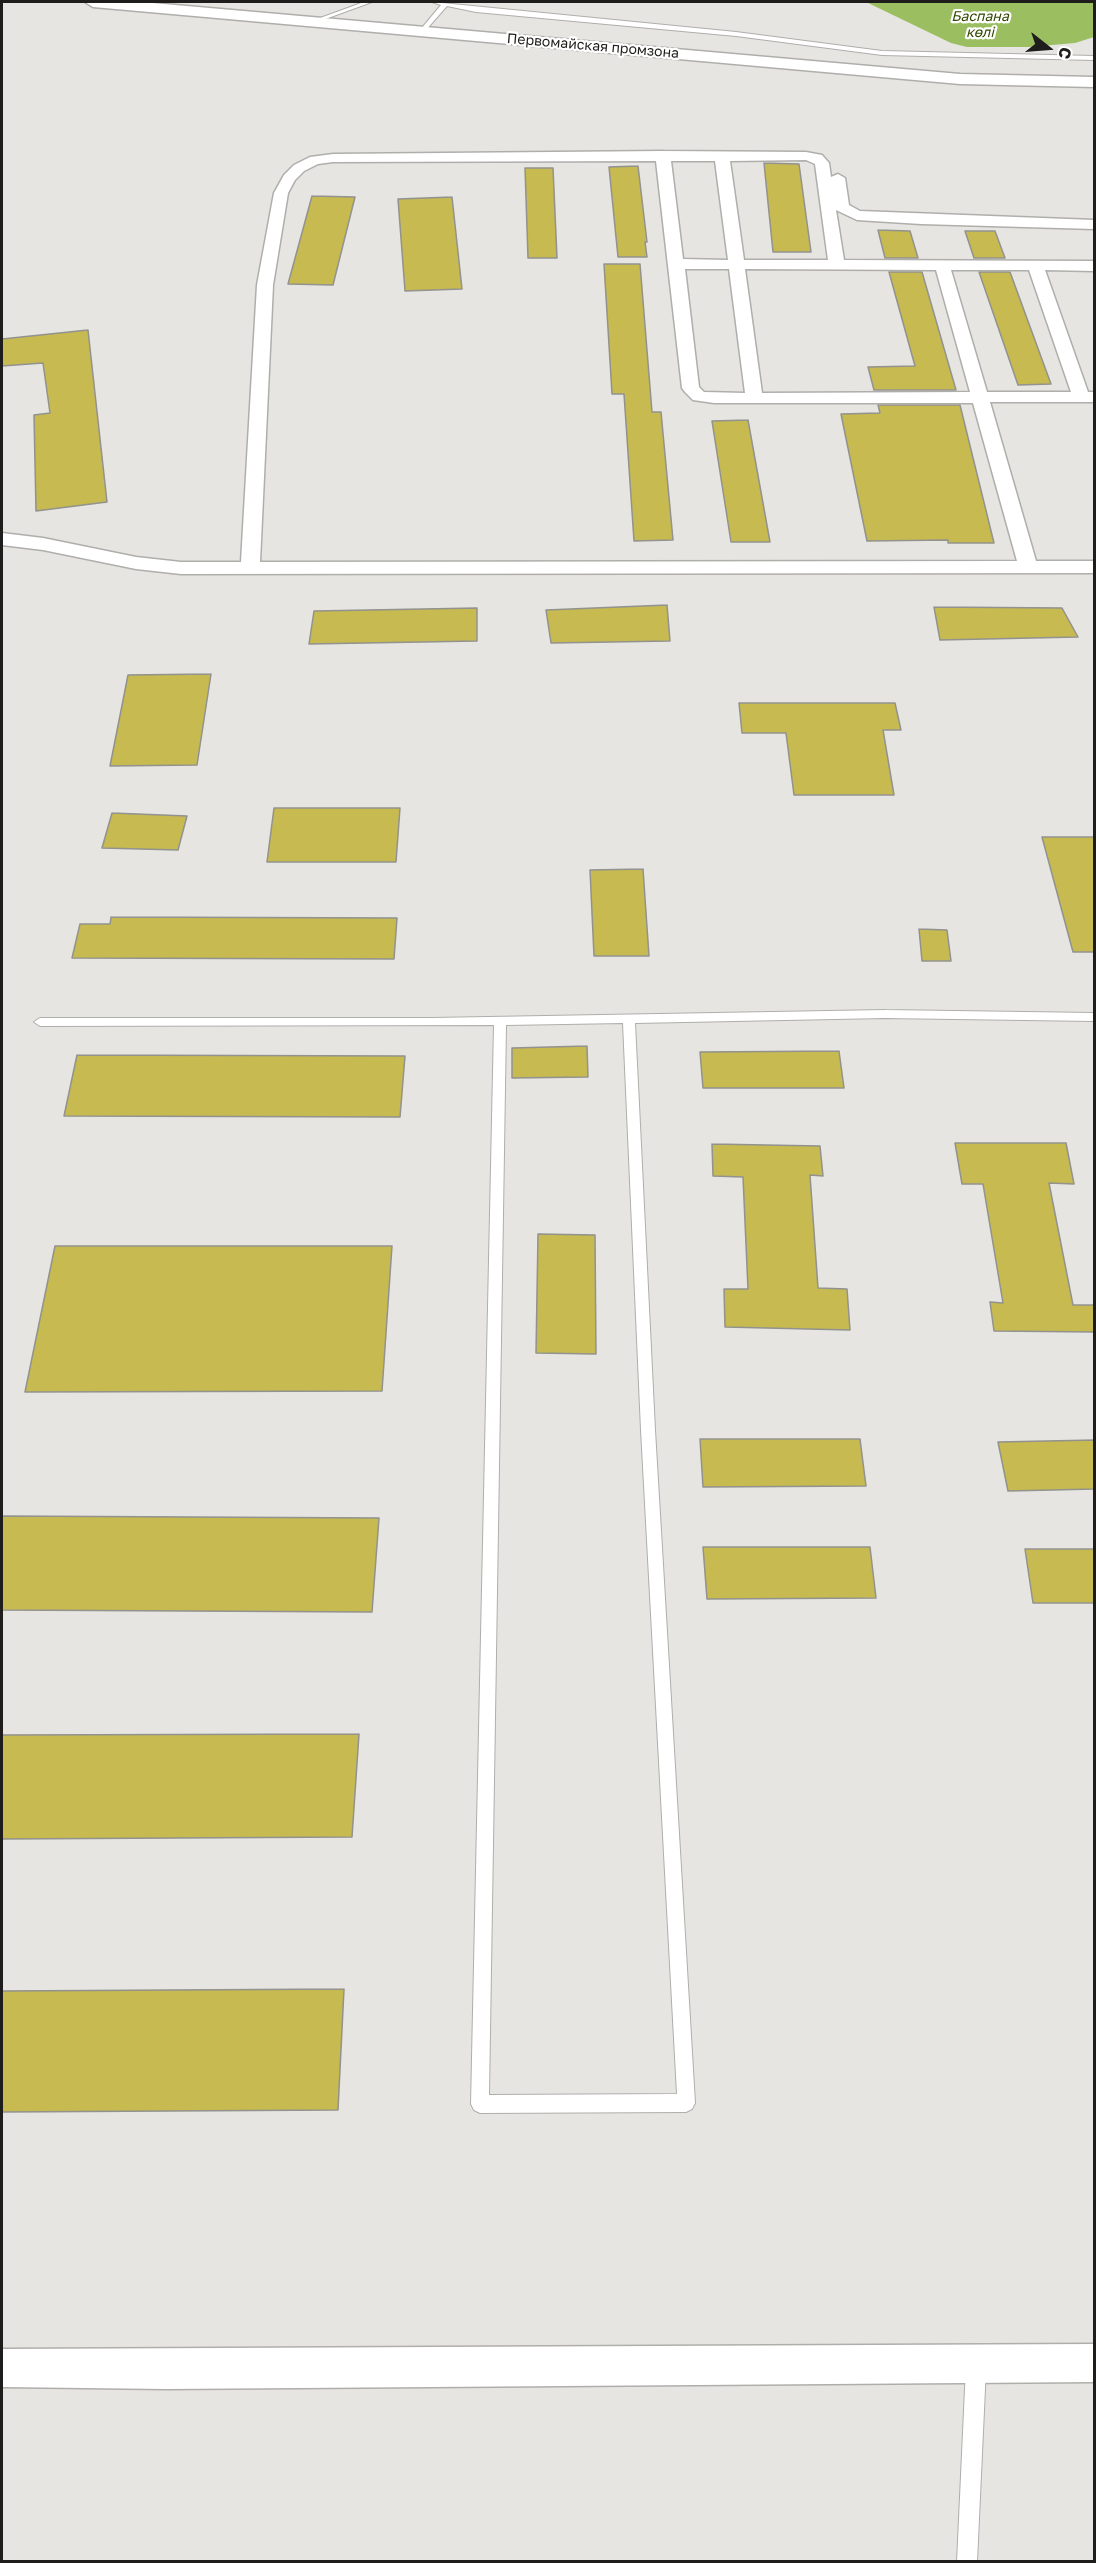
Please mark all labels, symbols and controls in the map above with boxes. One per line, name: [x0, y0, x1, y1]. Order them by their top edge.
water label: Баспана көлі: [951, 9, 1009, 42]
north arrow: [1018, 18, 1078, 78]
street label: Первомайская промзона: [506, 30, 680, 62]
text: С: [1054, 45, 1076, 62]

